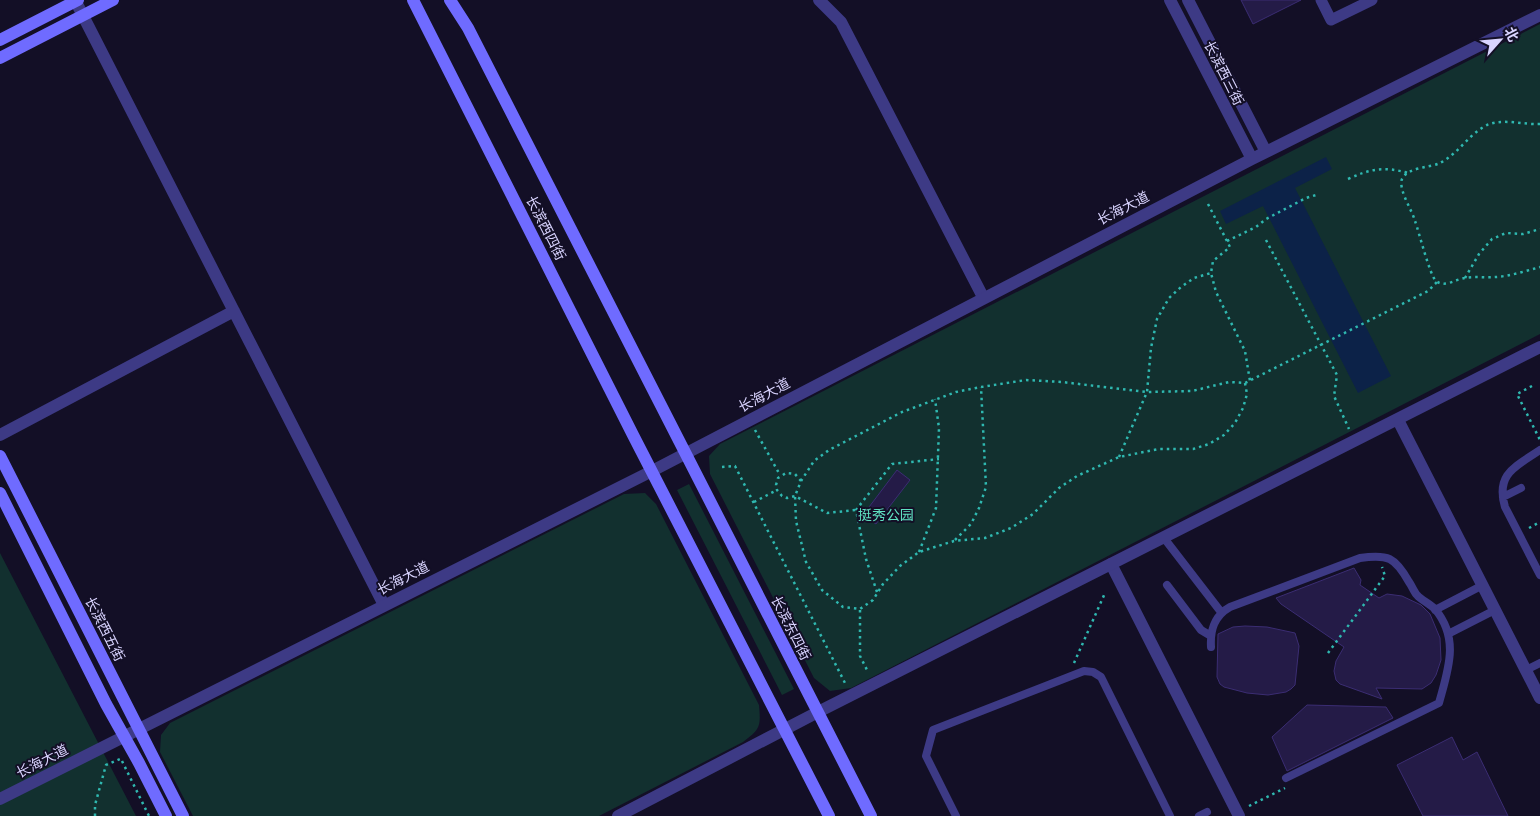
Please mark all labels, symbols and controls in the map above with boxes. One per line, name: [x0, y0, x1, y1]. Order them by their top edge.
north arrow: [1475, 15, 1525, 65]
text: 北: [1500, 24, 1523, 44]
street label: 长滨西三街: [1200, 38, 1248, 108]
street label: 长海大道: [1094, 187, 1152, 229]
street label: 长滨西四街: [522, 193, 570, 263]
street label: 长海大道: [735, 374, 793, 416]
park label: 挺秀公园: [858, 506, 914, 524]
street label: 长海大道: [374, 557, 432, 599]
street label: 长滨东四街: [767, 593, 815, 663]
street label: 长滨西五街: [81, 594, 129, 664]
street label: 长海大道: [13, 740, 71, 782]

